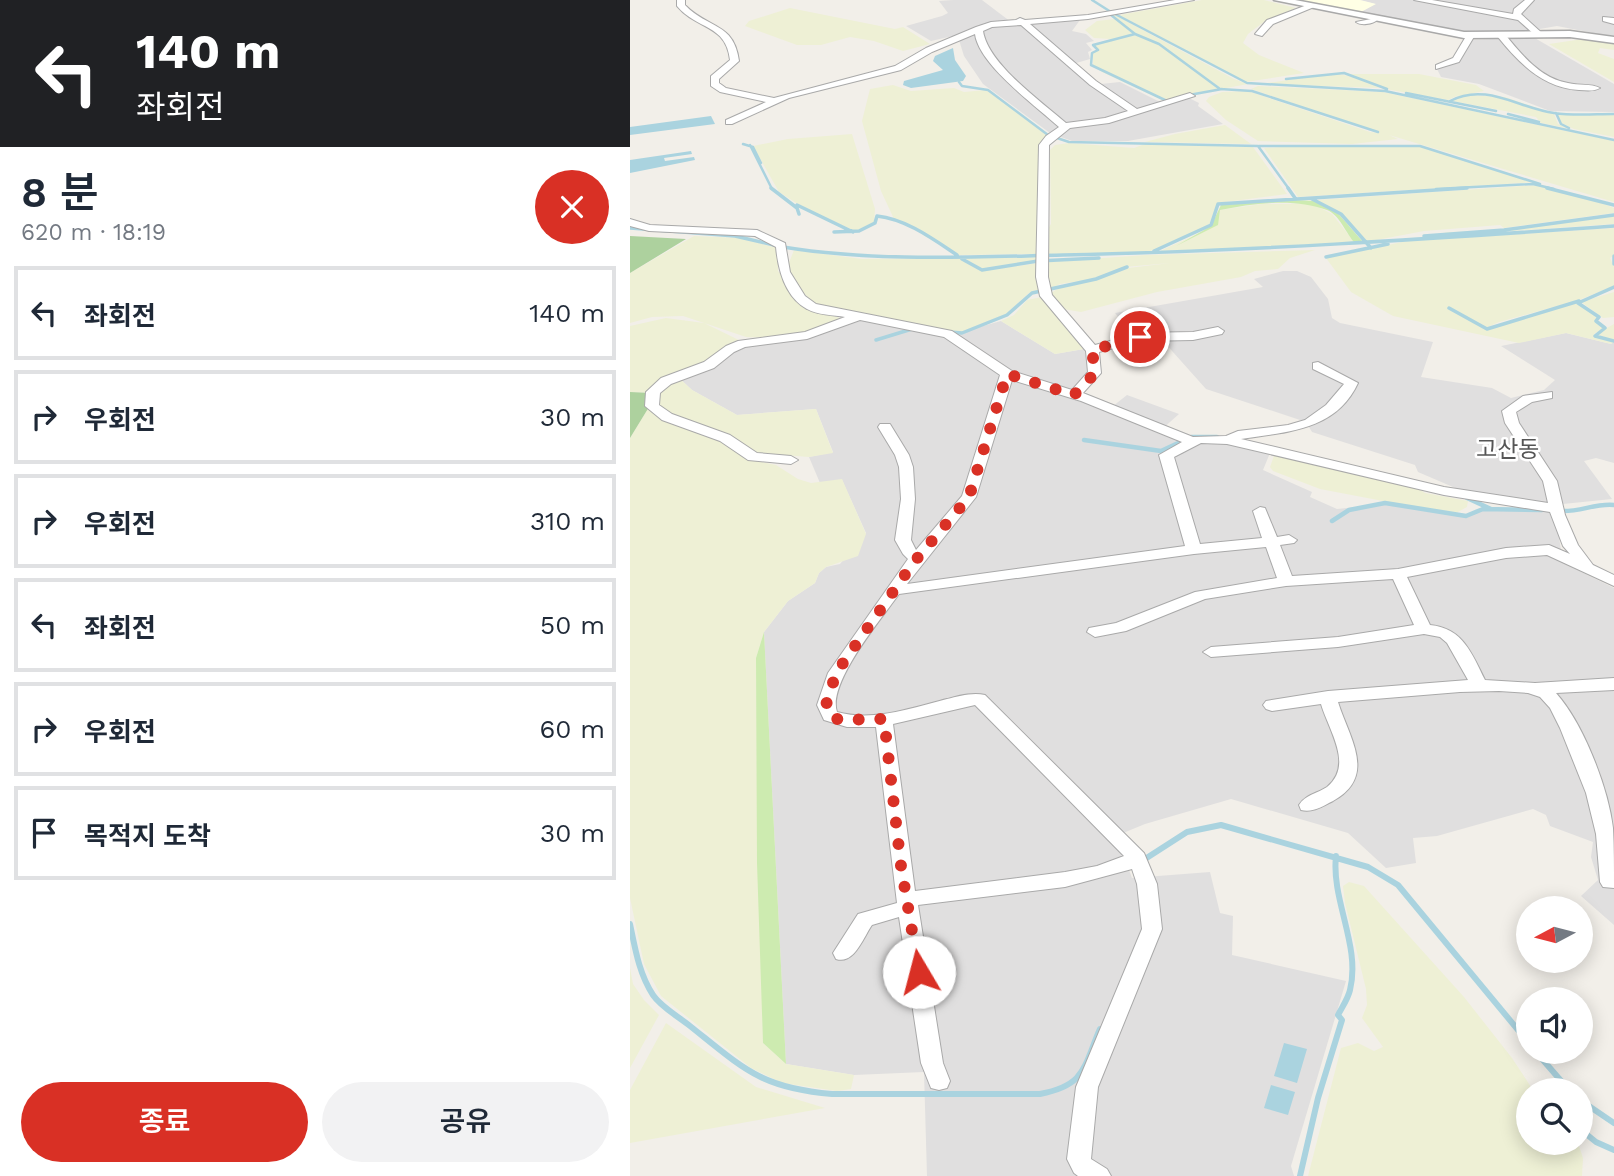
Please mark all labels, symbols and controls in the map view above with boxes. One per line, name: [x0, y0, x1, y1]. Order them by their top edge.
text: 140 m: [136, 22, 280, 80]
icon: left: [21, 28, 112, 119]
text: 좌회전: [136, 88, 224, 126]
text: 8 분: [21, 168, 99, 217]
button: close: [535, 170, 609, 244]
text: 620 m · 18:19: [21, 219, 166, 246]
icon: left: [25, 294, 63, 332]
text: 140 m: [529, 298, 605, 328]
text: 좌회전: [84, 301, 156, 331]
pin: [1110, 307, 1170, 367]
icon: arrive: [1121, 318, 1159, 356]
icon: right: [25, 398, 63, 436]
text: 30 m: [540, 402, 605, 432]
text: 우회전: [84, 405, 156, 435]
district label: 고산동: [1476, 436, 1540, 463]
icon: right: [25, 502, 63, 540]
text: 310 m: [530, 506, 605, 536]
text: 우회전: [84, 509, 156, 539]
icon: left: [25, 606, 63, 644]
text: 50 m: [540, 610, 605, 640]
text: 좌회전: [84, 613, 156, 643]
icon: right: [25, 710, 63, 748]
text: 60 m: [539, 714, 605, 744]
text: 우회전: [84, 717, 156, 747]
icon: arrive: [25, 814, 63, 852]
text: 30 m: [540, 818, 605, 848]
text: 목적지 도착: [84, 821, 211, 851]
north arrow: [1516, 896, 1592, 973]
map controls: [1516, 896, 1593, 1155]
position arrow: [882, 935, 956, 1009]
button: sound: [1516, 987, 1593, 1064]
button: search: [1516, 1078, 1593, 1155]
button: 종료: [21, 1082, 308, 1162]
button: 공유: [322, 1082, 609, 1162]

